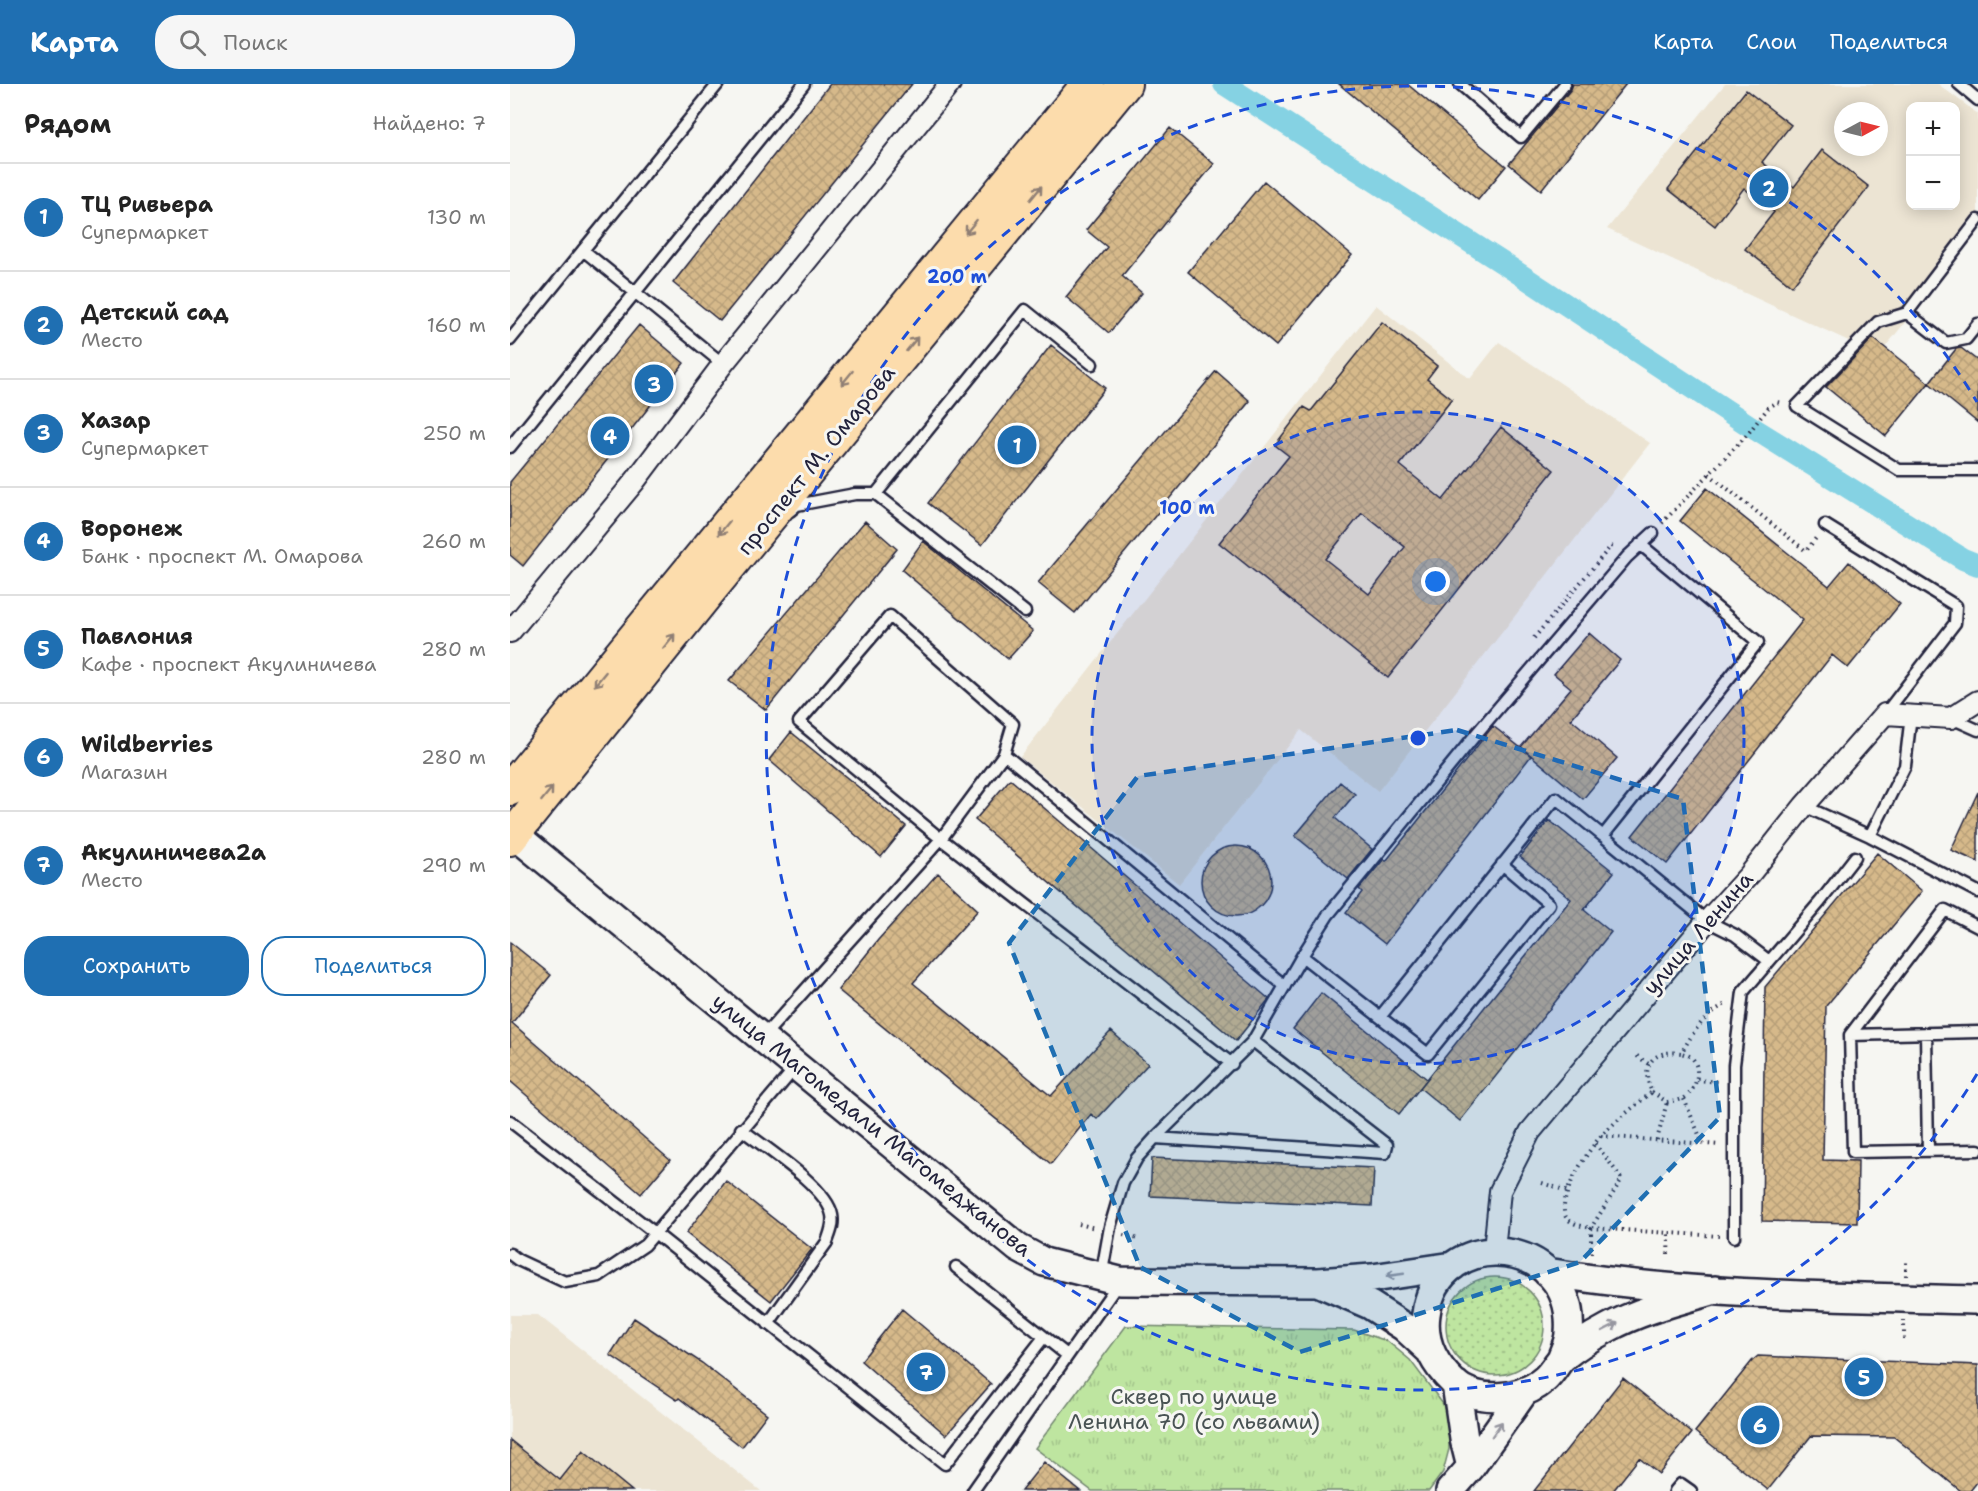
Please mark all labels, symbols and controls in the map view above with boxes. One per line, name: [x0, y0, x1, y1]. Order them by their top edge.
search box: [155, 15, 575, 69]
text: Карта: [30, 23, 119, 61]
icon: search: [176, 26, 209, 59]
text: Поиск: [224, 28, 288, 57]
text: Карта: [1653, 28, 1713, 56]
text: Слои: [1746, 28, 1797, 56]
text: Поделиться: [1830, 28, 1948, 56]
north arrow: [1834, 102, 1888, 156]
map controls: [1906, 102, 1960, 210]
button: +: [1906, 102, 1960, 156]
text: Рядом: [24, 106, 111, 141]
text: Найдено: 7: [373, 110, 486, 136]
button: −: [1906, 156, 1960, 210]
pin: 2: [1750, 166, 1788, 210]
one-way arrow: [1029, 185, 1042, 201]
text: ТЦ Ривьера: [81, 190, 213, 219]
text: 1: [39, 204, 48, 230]
text: 130 m: [427, 204, 486, 230]
text: Супермаркет: [81, 219, 208, 245]
one-way arrow: [964, 219, 977, 235]
text: 200 m: [927, 265, 988, 289]
text: Детский сад: [81, 298, 229, 327]
text: 2: [37, 312, 51, 338]
text: 160 m: [427, 312, 486, 338]
text: Место: [81, 327, 143, 353]
one-way arrow: [905, 336, 918, 352]
street label: проспект М. Омарова: [730, 359, 902, 561]
pin: 3: [634, 362, 674, 406]
one-way arrow: [841, 369, 854, 385]
text: Хазар: [81, 406, 151, 435]
pin: 4: [590, 414, 630, 458]
text: 3: [37, 420, 51, 446]
text: 250 m: [422, 420, 486, 446]
pin: 1: [998, 422, 1036, 468]
text: Супермаркет: [81, 435, 208, 461]
text: 100 m: [1159, 496, 1215, 520]
text: Воронеж: [81, 514, 182, 543]
one-way arrow: [717, 520, 730, 536]
text: 4: [37, 528, 51, 554]
text: 260 m: [421, 528, 486, 554]
text: Банк · проспект М. Омарова: [81, 543, 363, 569]
your location: [1421, 567, 1450, 596]
text: Павлония: [81, 622, 193, 651]
one-way arrow: [662, 633, 675, 649]
text: 5: [37, 636, 50, 662]
text: 280 m: [421, 636, 486, 662]
text: Кафе · проспект Акулиничева: [81, 651, 376, 677]
one-way arrow: [593, 671, 607, 686]
centre of rings: [1408, 728, 1428, 748]
text: Wildberries: [81, 730, 213, 759]
text: 6: [37, 744, 51, 770]
text: 280 m: [421, 744, 486, 770]
text: Магазин: [81, 759, 168, 785]
one-way arrow: [541, 786, 554, 802]
text: Акулиничева2а: [81, 838, 266, 867]
text: 7: [37, 852, 51, 878]
text: 290 m: [421, 852, 486, 878]
street label: улица Ленина: [1636, 865, 1760, 1001]
text: Место: [81, 867, 143, 893]
button: Сохранить: [24, 936, 249, 996]
button: Поделиться: [261, 936, 486, 996]
street label: улица Магомедали Магомеджанова: [706, 987, 1038, 1263]
one-way arrow: [1385, 1269, 1405, 1280]
one-way arrow: [1601, 1321, 1619, 1332]
pin: 7: [906, 1350, 946, 1394]
pin: 5: [1844, 1354, 1884, 1400]
park label: Сквер по улице Ленина 70 (со львами): [1068, 1382, 1320, 1436]
pin: 6: [1740, 1402, 1780, 1448]
one-way arrow: [1491, 1422, 1503, 1438]

